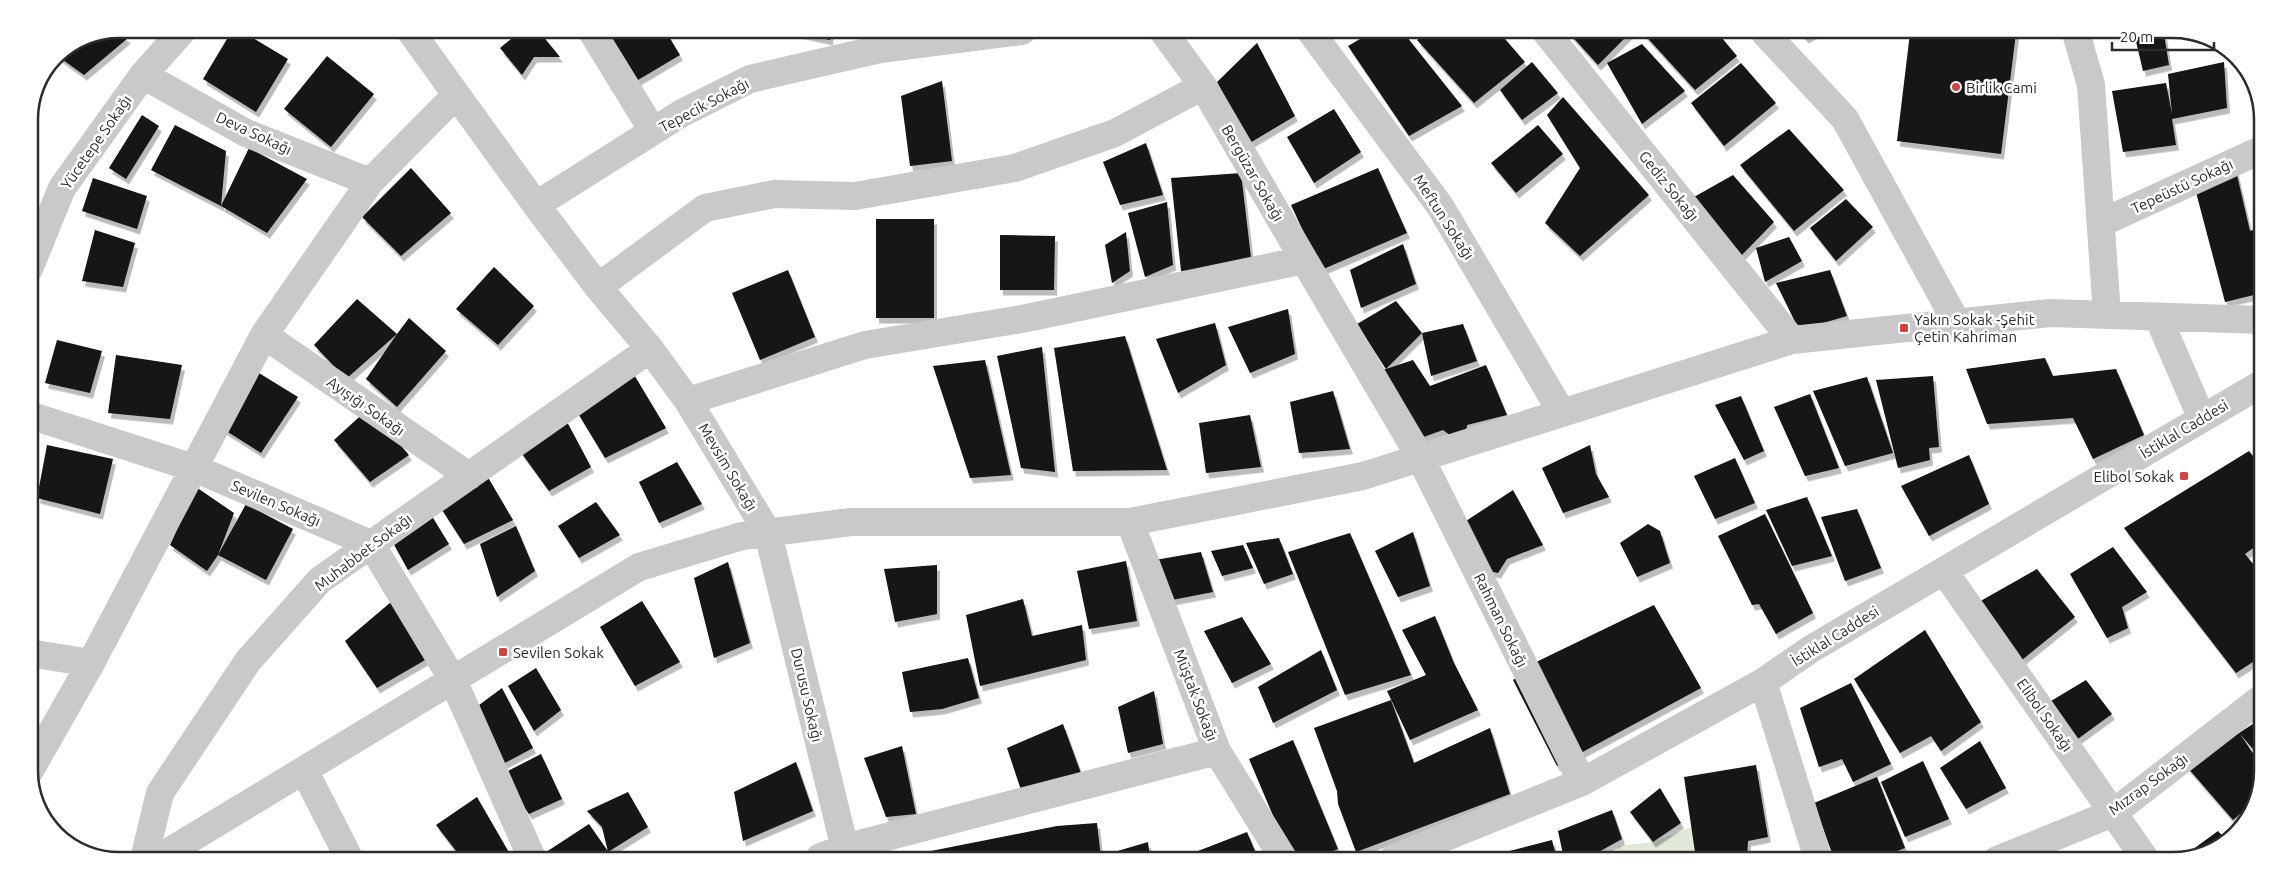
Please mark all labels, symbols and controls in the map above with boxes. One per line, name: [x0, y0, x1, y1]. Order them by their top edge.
scale bar: [2112, 20, 2214, 52]
text: 20 m: [2120, 28, 2153, 45]
street label: Tepecik Sokağı: [656, 74, 752, 136]
place label: Birlik Cami: [1966, 79, 2037, 96]
marker: Birlik Cami: [1950, 81, 1962, 93]
street label: Yücetepe Sokağı: [57, 92, 135, 192]
street label: Deva Sokağı: [213, 108, 295, 158]
street label: Bergüzar Sokağı: [1219, 122, 1287, 224]
street label: Gediz Sokağı: [1636, 148, 1702, 224]
street label: Tepeüstü Sokağı: [2129, 155, 2235, 217]
street label: Meftun Sokağı: [1410, 171, 1478, 263]
place label: Yakın Sokak -Şehit Çetin Kahriman: [1914, 311, 2035, 345]
marker: Yakın Sokak -Şehit Çetin Kahriman: [1898, 322, 1910, 334]
street label: Ayışığı Sokağı: [324, 373, 408, 439]
street label: İstiklal Caddesi: [2137, 396, 2231, 462]
street label: Mevsim Sokağı: [695, 420, 761, 514]
place label: Elibol Sokak: [2094, 468, 2174, 485]
marker: Elibol Sokak: [2178, 470, 2190, 482]
street label: Sevilen Sokağı: [229, 477, 323, 529]
street label: Muhabbet Sokağı: [311, 510, 415, 594]
street label: Rahman Sokağı: [1471, 570, 1531, 670]
street label: İstiklal Caddesi: [1788, 602, 1882, 670]
place label: Sevilen Sokak: [513, 644, 604, 661]
marker: Sevilen Sokak: [497, 646, 509, 658]
street label: Durusu Sokağı: [788, 646, 826, 744]
street label: Müştak Sokağı: [1171, 647, 1221, 743]
street label: Elibol Sokağı: [2014, 675, 2076, 755]
street label: Mızrap Sokağı: [2105, 750, 2191, 818]

